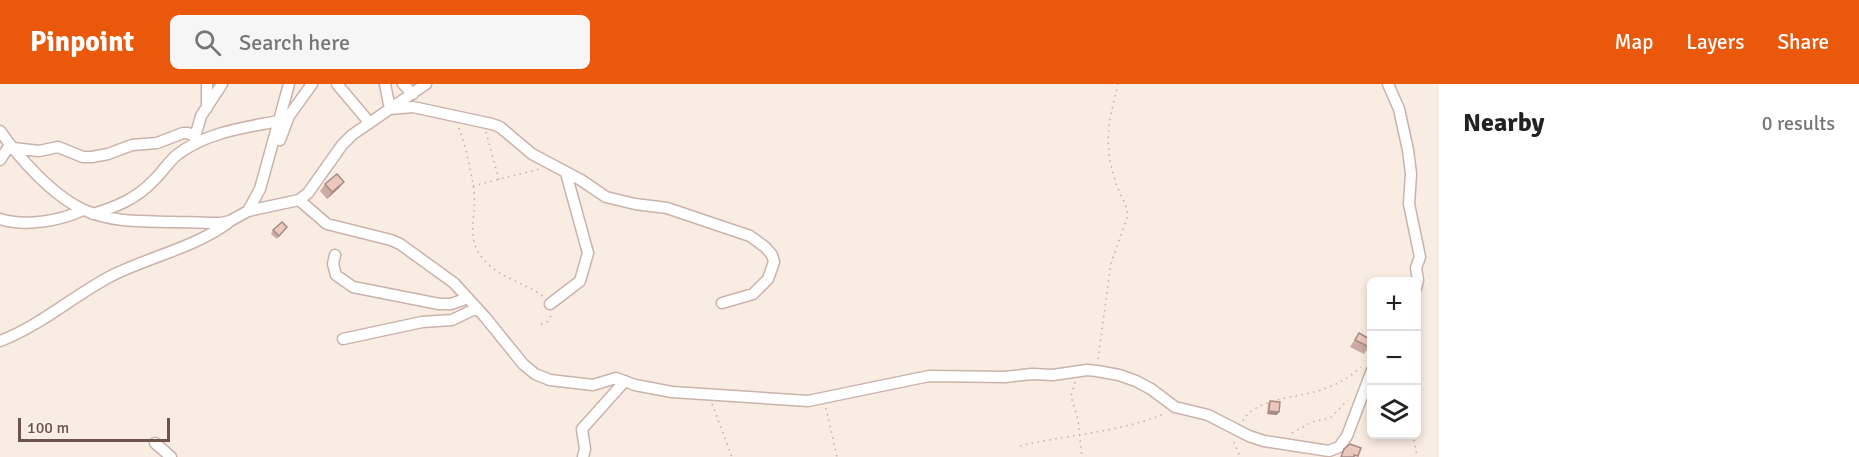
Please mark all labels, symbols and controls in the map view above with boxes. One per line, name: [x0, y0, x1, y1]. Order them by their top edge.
search box: [170, 15, 590, 69]
text: Pinpoint: [30, 25, 134, 59]
icon: search: [191, 26, 224, 59]
text: Search here: [239, 29, 350, 56]
text: Map: [1615, 29, 1653, 55]
text: Layers: [1686, 29, 1744, 55]
text: Share: [1777, 29, 1829, 55]
text: Nearby: [1463, 107, 1544, 139]
text: 0 results: [1762, 111, 1835, 136]
map controls: [1367, 277, 1421, 439]
button: +: [1367, 277, 1421, 331]
button: −: [1367, 331, 1421, 385]
button: layers: [1367, 385, 1421, 439]
scale bar: [18, 415, 170, 442]
text: 100 m: [27, 418, 69, 438]

